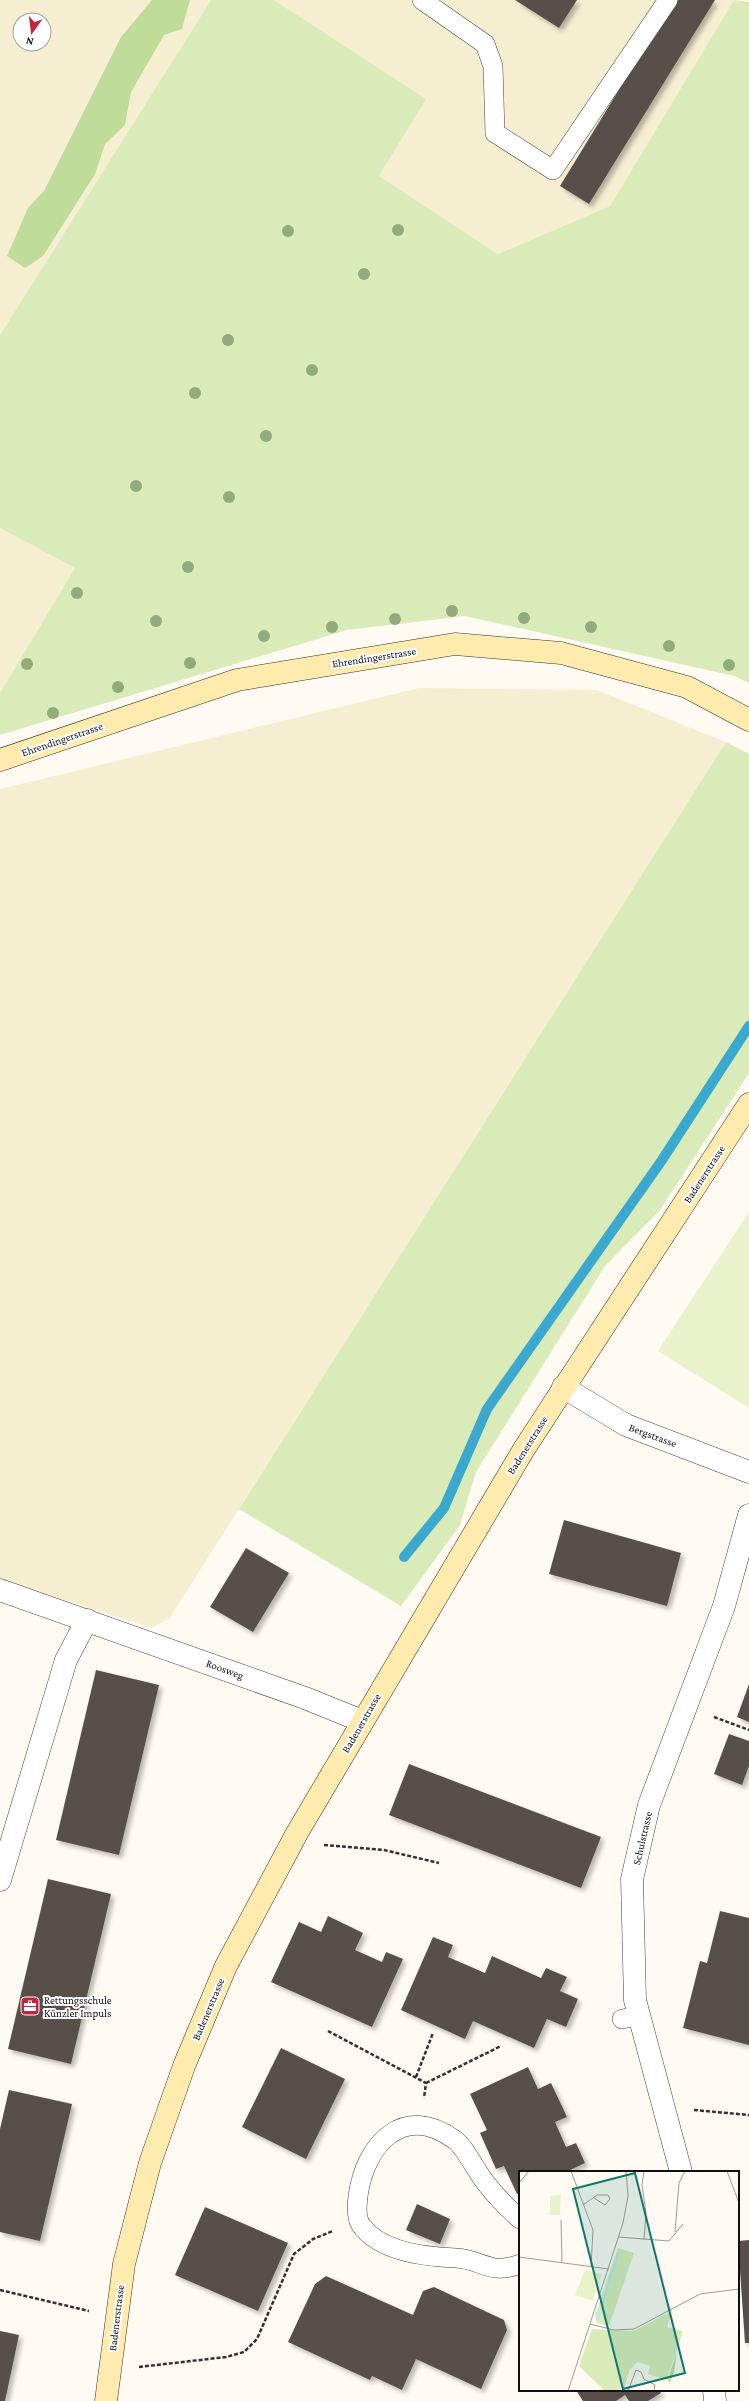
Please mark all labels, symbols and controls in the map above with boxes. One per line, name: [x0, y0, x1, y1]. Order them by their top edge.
north arrow: [12, 12, 52, 52]
text: N: [24, 35, 35, 48]
street label: Ehrendingerstrasse: [331, 644, 417, 671]
street label: Ehrendingerstrasse: [20, 719, 105, 759]
street label: Badenerstrasse: [681, 1143, 727, 1205]
street label: Badenerstrasse: [504, 1413, 550, 1476]
street label: Bergstrasse: [627, 1421, 679, 1450]
street label: Roosweg: [204, 1657, 246, 1683]
street label: Badenerstrasse: [339, 1691, 383, 1755]
street label: Schulstrasse: [630, 1810, 654, 1866]
street label: Badenerstrasse: [189, 1976, 227, 2042]
place label: Rettungsschule Künzler Impuls: [44, 1994, 112, 2020]
office icon: Rettungsschule Künzler Impuls: [19, 1995, 41, 2017]
inset map: [519, 2171, 739, 2391]
street label: Badenerstrasse: [106, 2284, 126, 2352]

